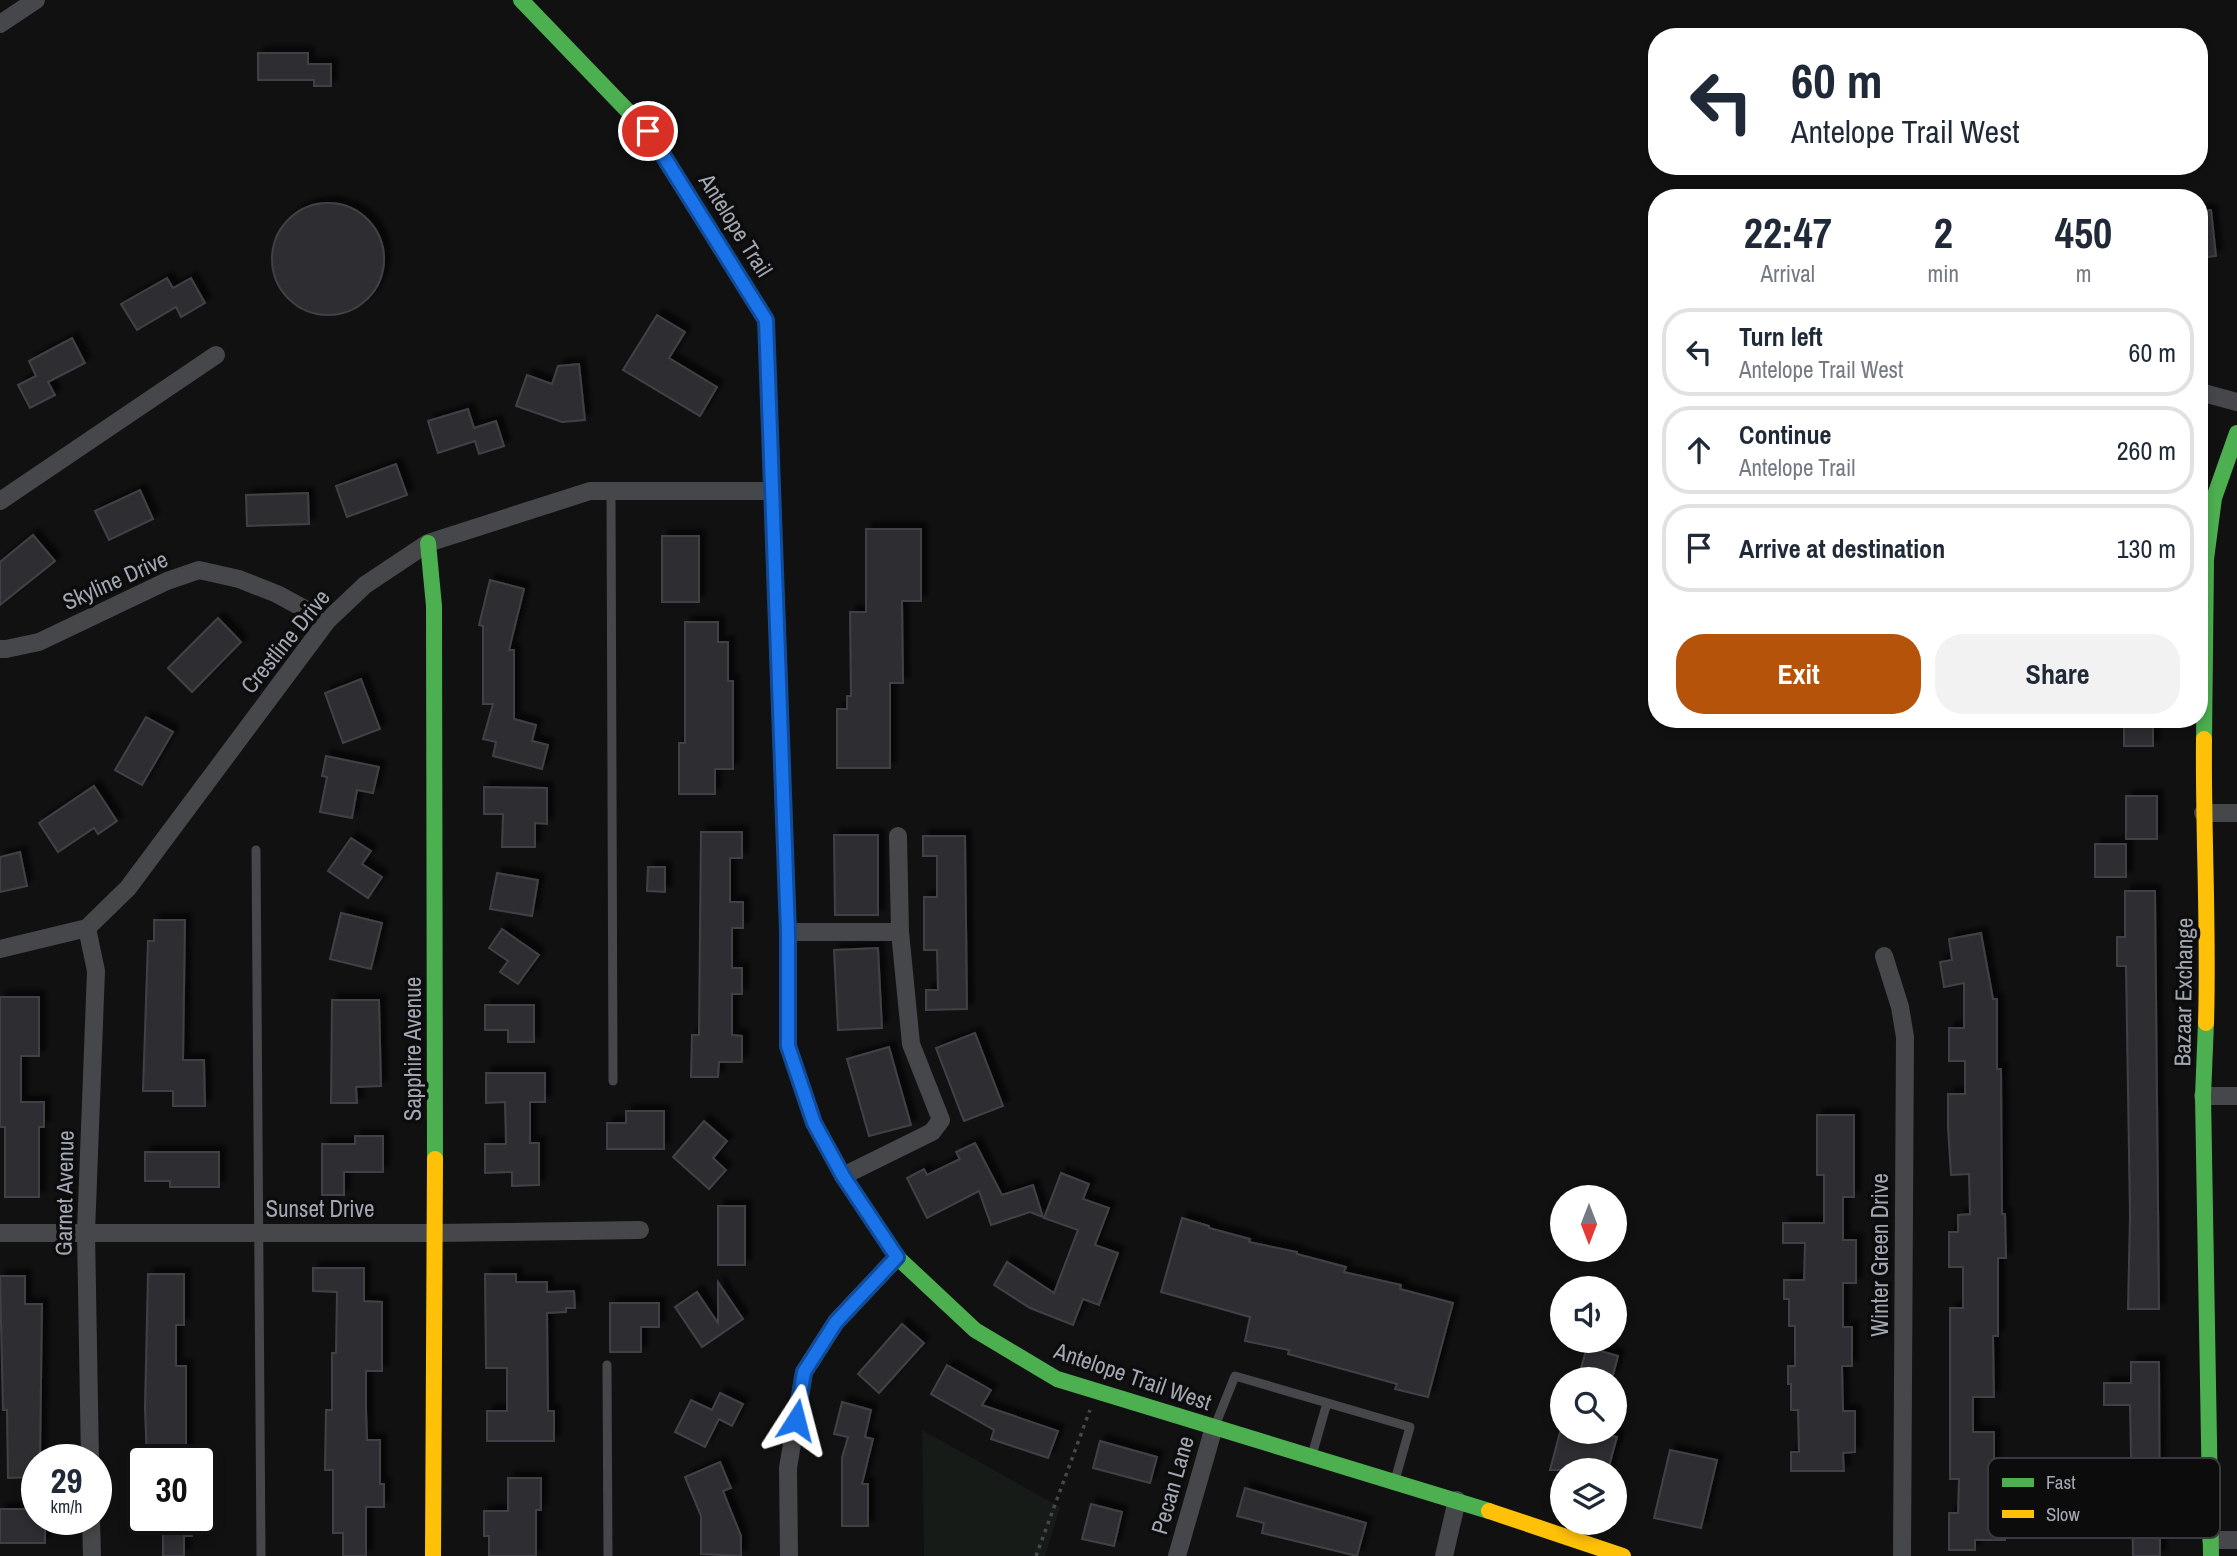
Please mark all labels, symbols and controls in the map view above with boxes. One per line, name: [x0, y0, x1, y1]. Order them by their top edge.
text: 60 m: [1791, 47, 1883, 113]
icon: left: [1676, 56, 1767, 147]
pin: [618, 101, 678, 161]
text: Antelope Trail West: [1791, 110, 2020, 153]
icon: arrive: [629, 112, 667, 150]
street label: Antelope Trail: [691, 167, 780, 283]
text: 22:47: [1744, 205, 1832, 261]
text: 2: [1934, 205, 1953, 261]
text: 450: [2055, 205, 2112, 261]
text: Arrival: [1761, 258, 1815, 289]
text: min: [1928, 258, 1959, 289]
text: m: [2076, 258, 2091, 289]
text: Turn left: [1739, 319, 1823, 354]
icon: left: [1680, 333, 1718, 371]
text: 60 m: [2129, 335, 2176, 370]
text: Antelope Trail West: [1739, 354, 1903, 385]
text: Continue: [1739, 417, 1831, 452]
icon: ahead: [1680, 431, 1718, 469]
text: 260 m: [2117, 433, 2176, 468]
text: Antelope Trail: [1739, 452, 1855, 483]
icon: arrive: [1680, 529, 1718, 567]
text: Arrive at destination: [1739, 531, 1945, 566]
text: 130 m: [2117, 531, 2176, 566]
street label: Skyline Drive: [57, 543, 173, 617]
street label: Crestline Drive: [233, 582, 337, 700]
button: Exit: [1676, 634, 1921, 714]
button: Share: [1935, 634, 2180, 714]
street label: Bazaar Exchange: [2166, 917, 2200, 1067]
street label: Sapphire Avenue: [397, 977, 428, 1121]
street label: Garnet Avenue: [47, 1130, 81, 1256]
street label: Winter Green Drive: [1864, 1173, 1895, 1337]
north arrow: [1550, 1185, 1628, 1262]
map controls: [1550, 1185, 1627, 1535]
street label: Sunset Drive: [265, 1193, 375, 1224]
button: sound: [1550, 1276, 1627, 1353]
street label: Antelope Trail West: [1049, 1334, 1216, 1417]
button: search: [1550, 1367, 1627, 1444]
position arrow: [759, 1383, 833, 1457]
street label: Pecan Lane: [1143, 1432, 1201, 1538]
speed limit sign: 30: [126, 1444, 217, 1535]
text: 29: [51, 1457, 82, 1504]
button: layers: [1550, 1458, 1627, 1535]
legend: [1988, 1458, 2220, 1538]
text: Fast: [2046, 1469, 2076, 1495]
text: km/h: [51, 1494, 83, 1519]
text: Slow: [2046, 1501, 2081, 1527]

